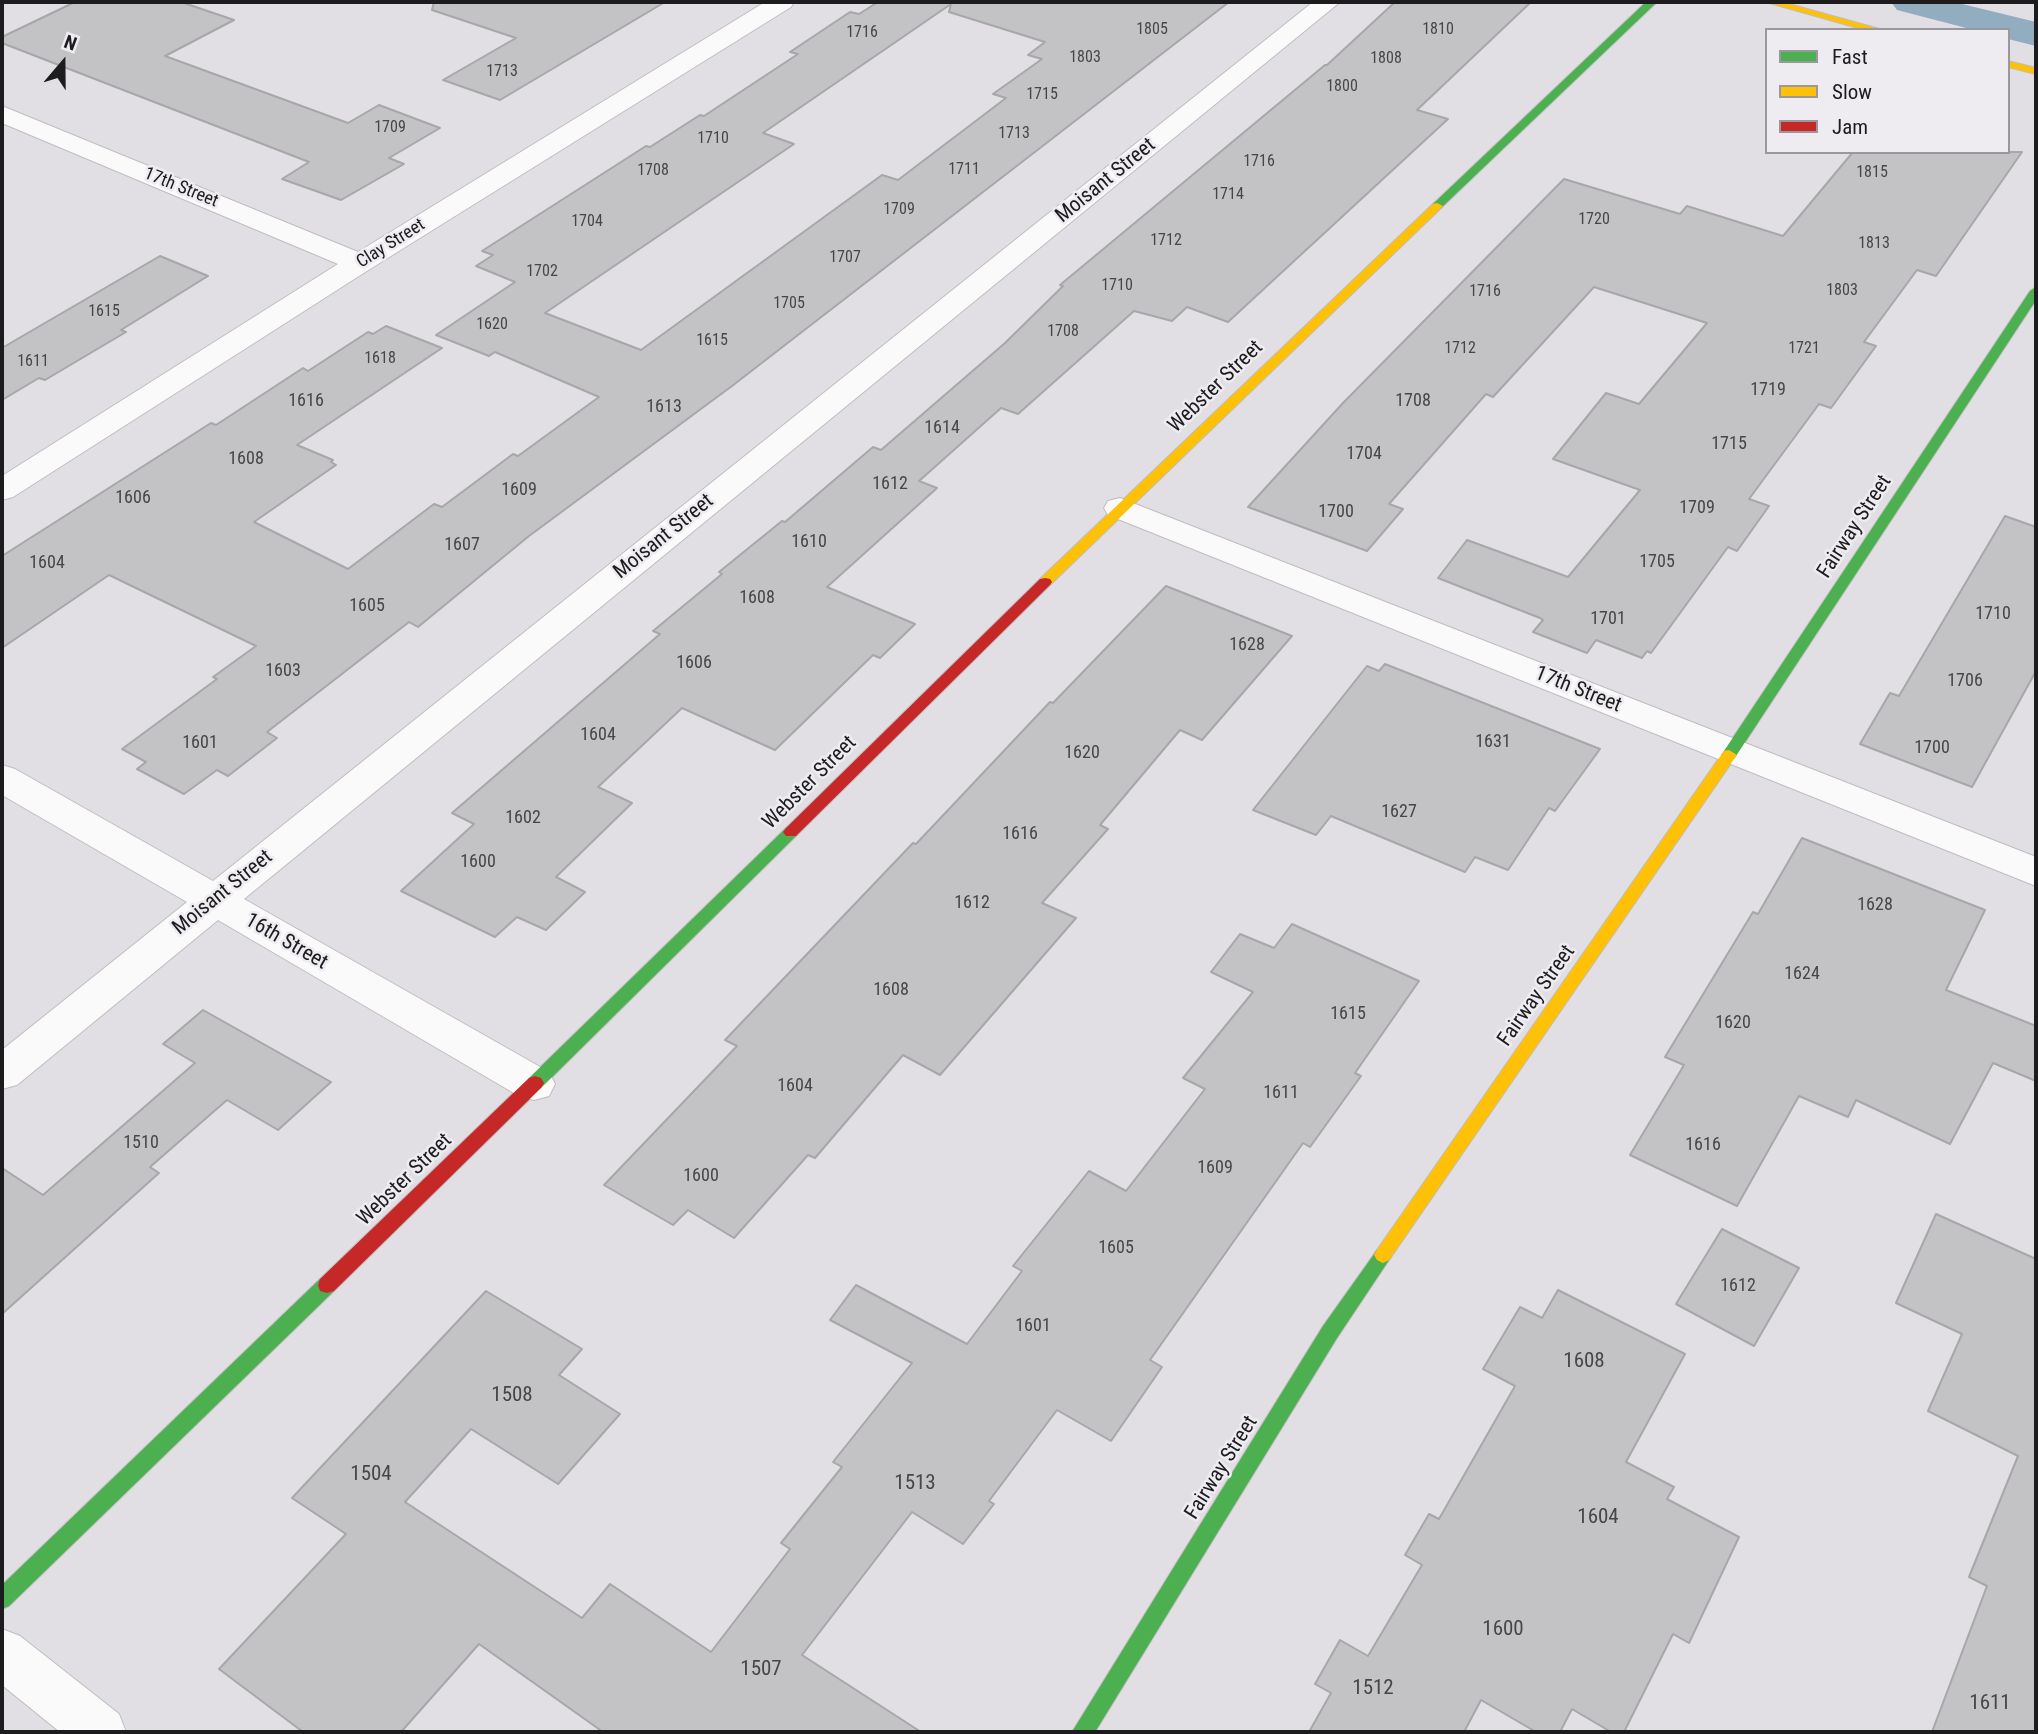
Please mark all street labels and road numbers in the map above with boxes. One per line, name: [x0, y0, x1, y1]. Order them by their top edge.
street label: Moisant Street: [1051, 133, 1161, 229]
street label: 17th Street: [141, 163, 221, 213]
street label: Clay Street: [353, 215, 429, 273]
street label: Webster Street: [1163, 336, 1269, 438]
street label: Fairway Street: [1812, 471, 1898, 583]
street label: Moisant Street: [609, 489, 719, 585]
street label: 17th Street: [1531, 661, 1625, 719]
street label: Webster Street: [758, 731, 862, 835]
street label: Moisant Street: [168, 845, 278, 941]
street label: 16th Street: [240, 908, 332, 976]
street label: Fairway Street: [1493, 941, 1581, 1051]
street label: Webster Street: [352, 1129, 458, 1231]
street label: Fairway Street: [1180, 1411, 1264, 1525]

